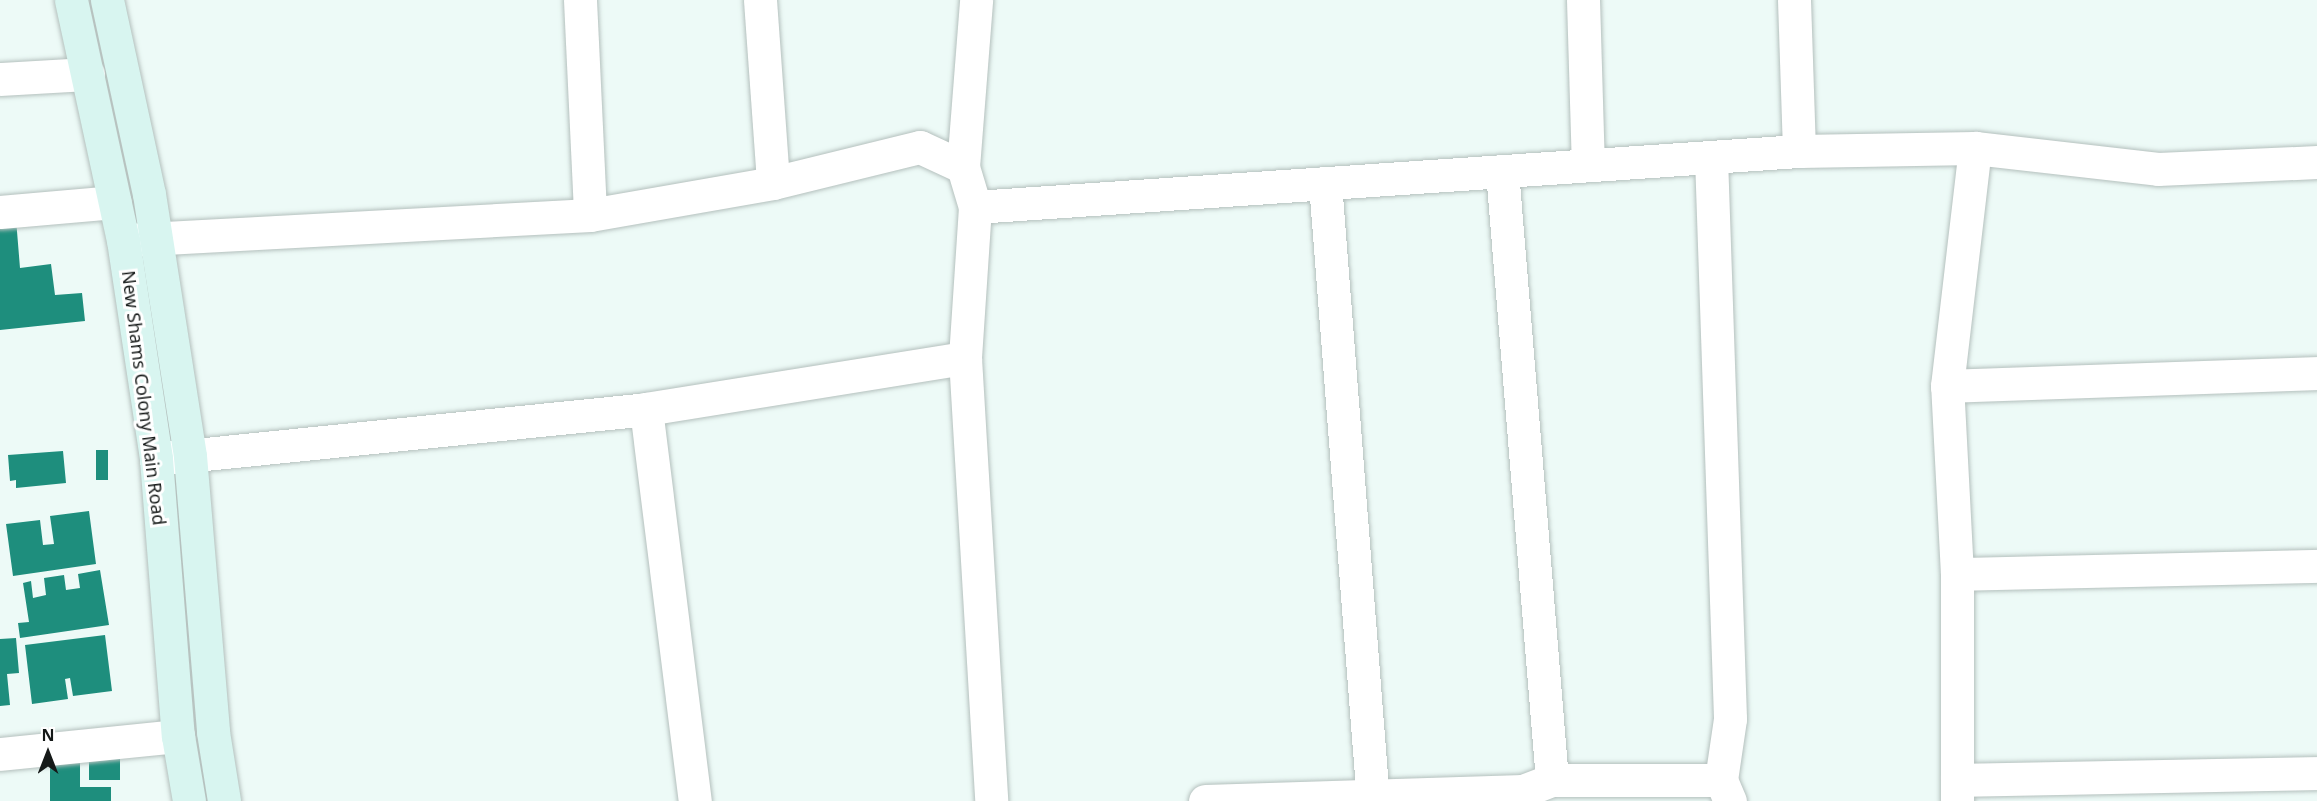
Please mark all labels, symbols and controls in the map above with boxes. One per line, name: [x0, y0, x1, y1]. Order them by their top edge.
street label: New Shams Colony Main Road: [118, 269, 170, 527]
north arrow: [18, 723, 78, 783]
text: N: [41, 724, 55, 746]

